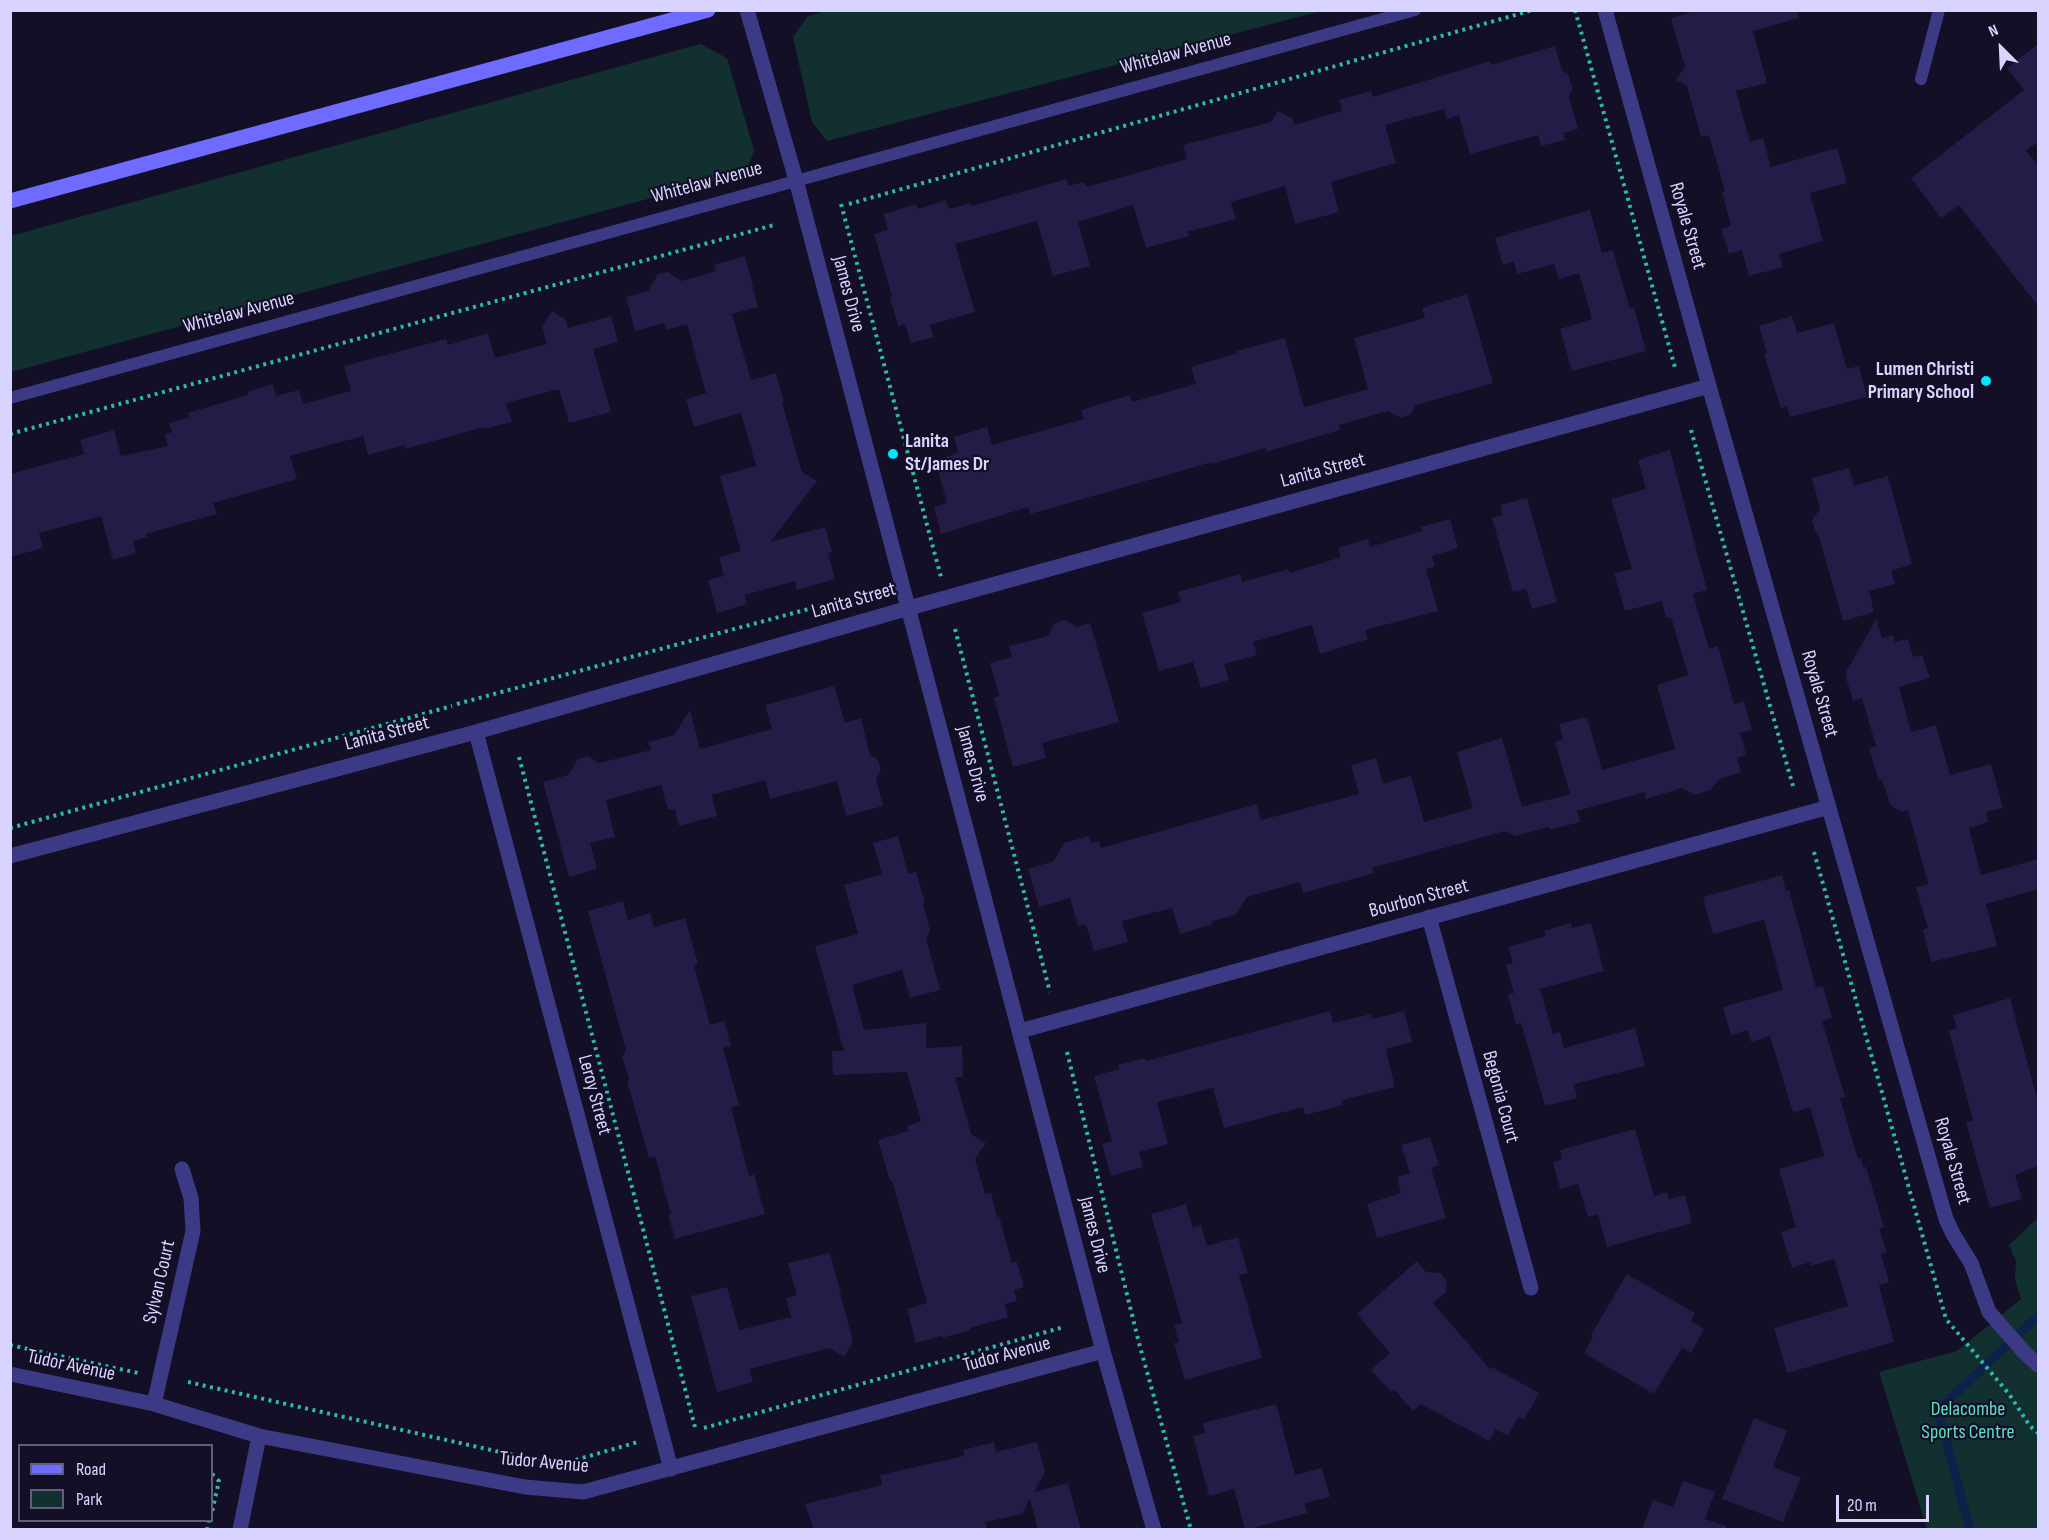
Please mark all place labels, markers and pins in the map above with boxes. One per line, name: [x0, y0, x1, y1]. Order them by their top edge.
place label: Lumen Christi Primary School: [1868, 358, 1974, 405]
marker: Lumen Christi Primary School: [1979, 374, 1993, 388]
place label: Lanita St/James Dr: [905, 430, 989, 477]
marker: Lanita St/James Dr: [886, 447, 900, 461]

